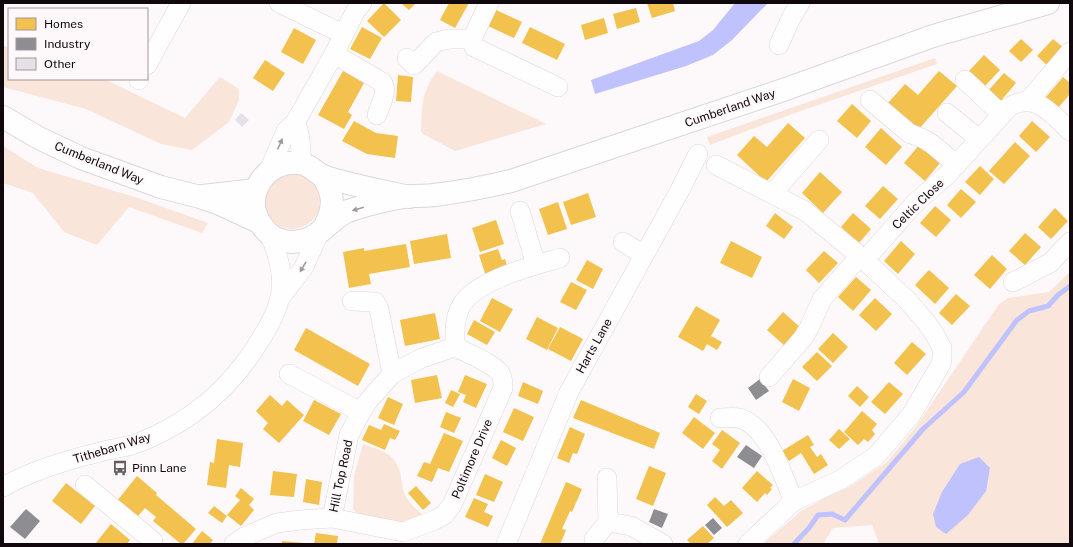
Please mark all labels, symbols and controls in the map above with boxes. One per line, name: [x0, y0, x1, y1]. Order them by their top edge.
legend: [8, 8, 148, 80]
text: Homes: [44, 17, 83, 31]
text: Industry: [44, 37, 91, 51]
text: Other: [44, 57, 76, 71]
street label: Cumberland Way: [683, 86, 778, 130]
street label: Cumberland Way: [52, 139, 146, 188]
one-way arrow: [277, 139, 283, 150]
street label: Celtic Close: [889, 176, 947, 232]
one-way arrow: [351, 206, 363, 212]
one-way arrow: [300, 261, 307, 273]
street label: Harts Lane: [573, 316, 615, 376]
street label: Poltimore Drive: [449, 417, 495, 501]
street label: Tithebarn Way: [72, 429, 153, 466]
street label: Hill Top Road: [326, 438, 356, 514]
bus stop icon: Pinn Lane: [111, 459, 129, 477]
place label: Pinn Lane: [132, 461, 187, 475]

